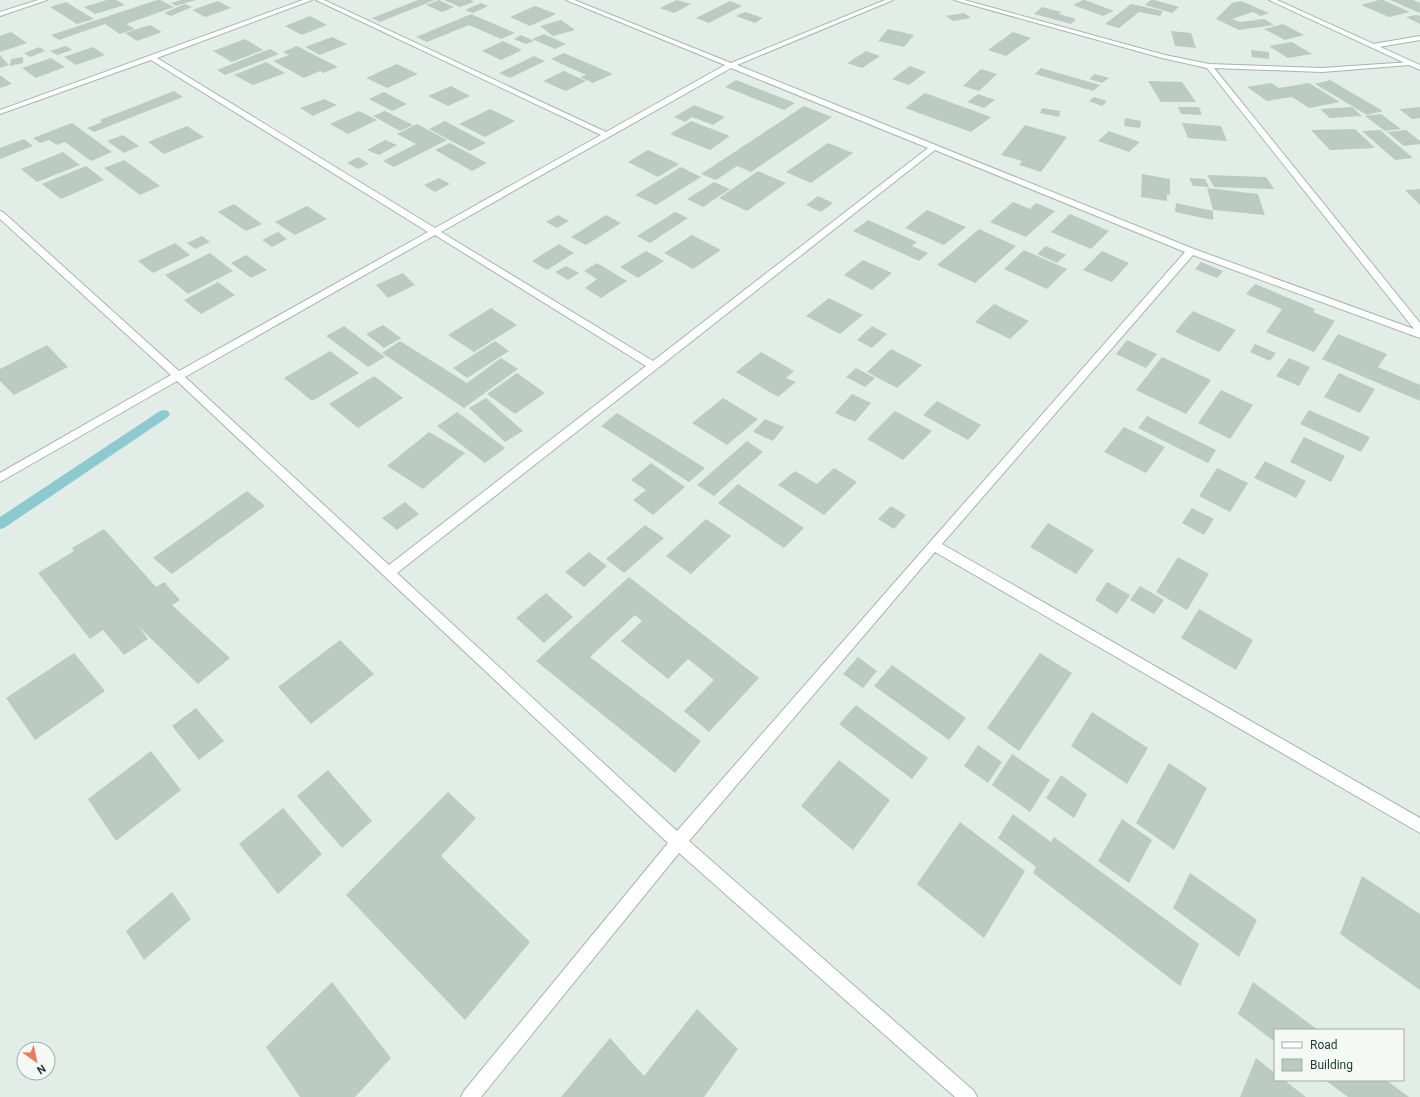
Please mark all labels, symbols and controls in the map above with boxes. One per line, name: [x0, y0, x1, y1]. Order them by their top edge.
legend: [1274, 1029, 1404, 1081]
text: Road: [1310, 1038, 1338, 1052]
north arrow: [16, 1041, 56, 1081]
text: Building: [1310, 1058, 1353, 1072]
text: N: [34, 1061, 48, 1077]

